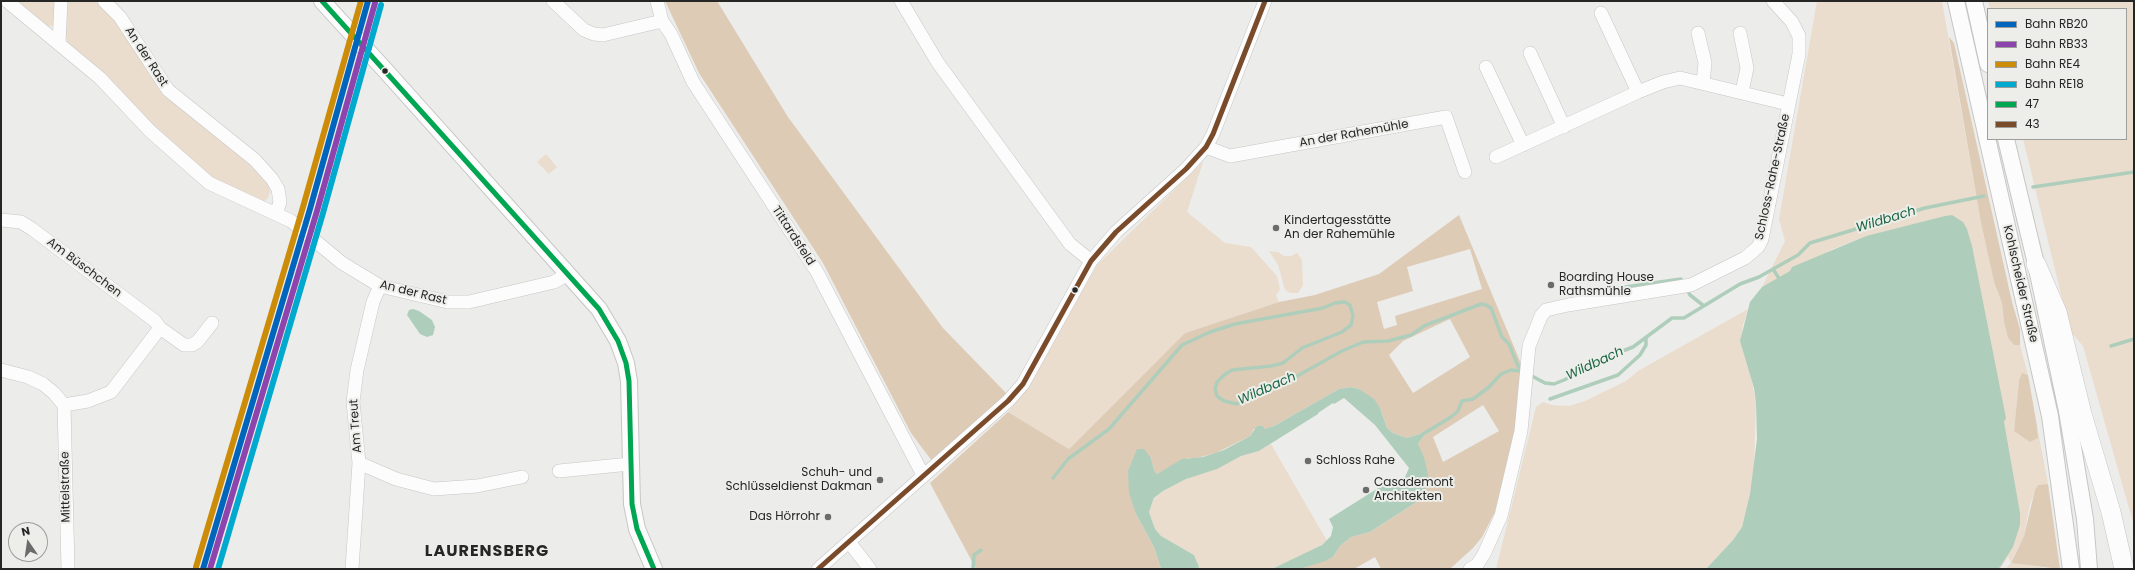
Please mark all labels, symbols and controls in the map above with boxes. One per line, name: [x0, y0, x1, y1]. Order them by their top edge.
legend: [1987, 8, 2127, 140]
text: Bahn RB20: [2025, 15, 2088, 32]
street label: An der Rast: [121, 24, 171, 90]
text: Bahn RB33: [2025, 35, 2088, 52]
text: Bahn RE4: [2025, 55, 2080, 72]
unlabelled marker: [380, 66, 390, 76]
text: Bahn RE18: [2025, 75, 2084, 92]
text: 47: [2025, 95, 2039, 112]
street label: Schloss-Rahe-Straße: [1753, 113, 1793, 241]
text: 43: [2025, 115, 2040, 132]
street label: An der Rahemühle: [1298, 117, 1410, 151]
street label: Tittardsfeld: [769, 204, 817, 268]
water label: Wildbach: [1854, 204, 1918, 236]
place label: Kindertagesstätte An der Rahemühle: [1284, 214, 1395, 242]
marker: Kindertagesstätte An der Rahemühle: [1271, 223, 1281, 233]
street label: Kohlscheider Straße: [1999, 224, 2041, 344]
street label: Am Büschchen: [44, 235, 124, 301]
place label: Boarding House Rathsmühle: [1559, 271, 1654, 299]
street label: An der Rast: [378, 278, 448, 308]
marker: Boarding House Rathsmühle: [1546, 280, 1556, 290]
unlabelled marker: [1070, 285, 1080, 295]
water label: Wildbach: [1564, 344, 1626, 384]
water label: Wildbach: [1236, 369, 1298, 409]
street label: Am Treut: [347, 399, 365, 453]
street label: Mittelstraße: [58, 451, 74, 523]
place label: Schloss Rahe: [1316, 454, 1395, 468]
marker: Schloss Rahe: [1303, 456, 1313, 466]
place label: Schuh- und Schlüsseldienst Dakman: [725, 466, 872, 494]
marker: Schuh- und Schlüsseldienst Dakman: [875, 475, 885, 485]
place label: Casademont Architekten: [1374, 476, 1453, 504]
marker: Casademont Architekten: [1361, 485, 1371, 495]
place label: Das Hörrohr: [749, 510, 820, 524]
marker: Das Hörrohr: [823, 512, 833, 522]
north arrow: [8, 522, 48, 562]
text: N: [20, 523, 31, 540]
district label: LAURENSBERG: [425, 542, 549, 562]

